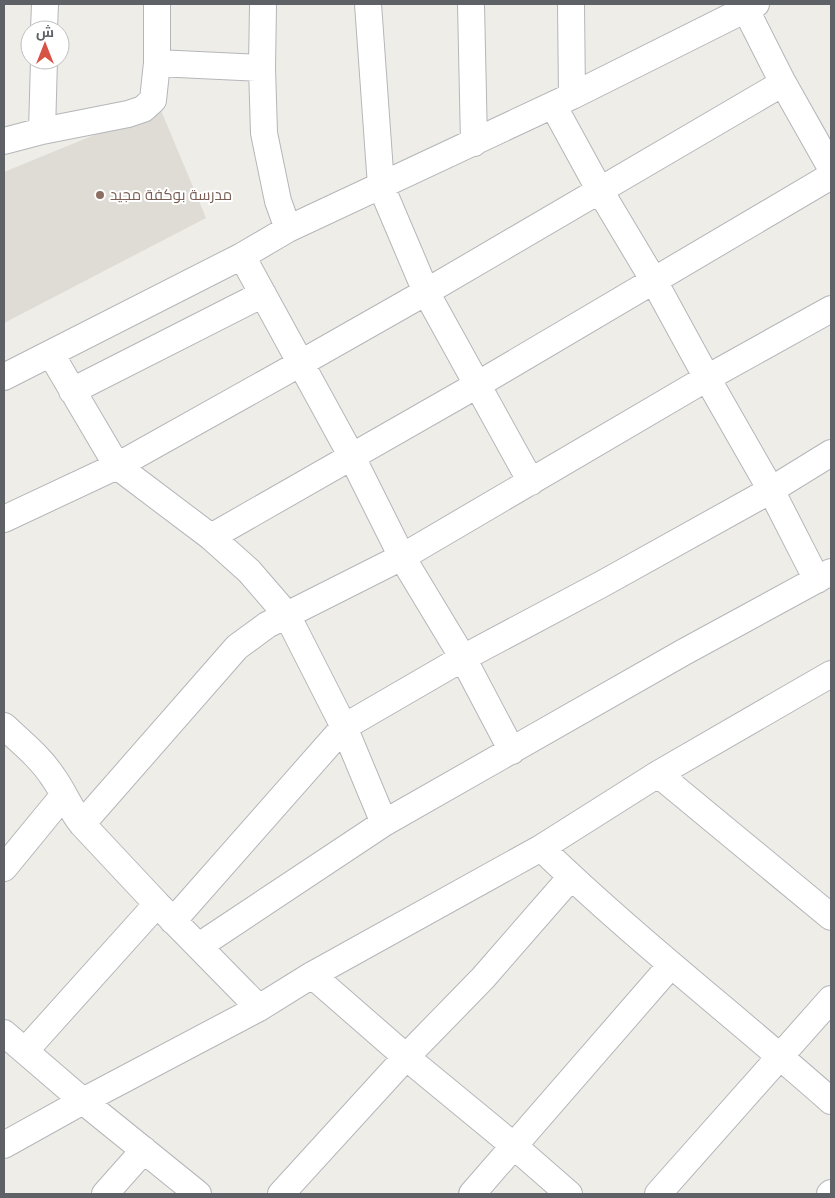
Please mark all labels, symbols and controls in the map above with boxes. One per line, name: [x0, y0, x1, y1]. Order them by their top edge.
north arrow: [20, 20, 70, 70]
text: ش: [36, 23, 54, 41]
place label: مدرسة بوكفة مجيد: [110, 185, 232, 205]
marker: مدرسة بوكفة مجيد: [94, 189, 106, 201]

